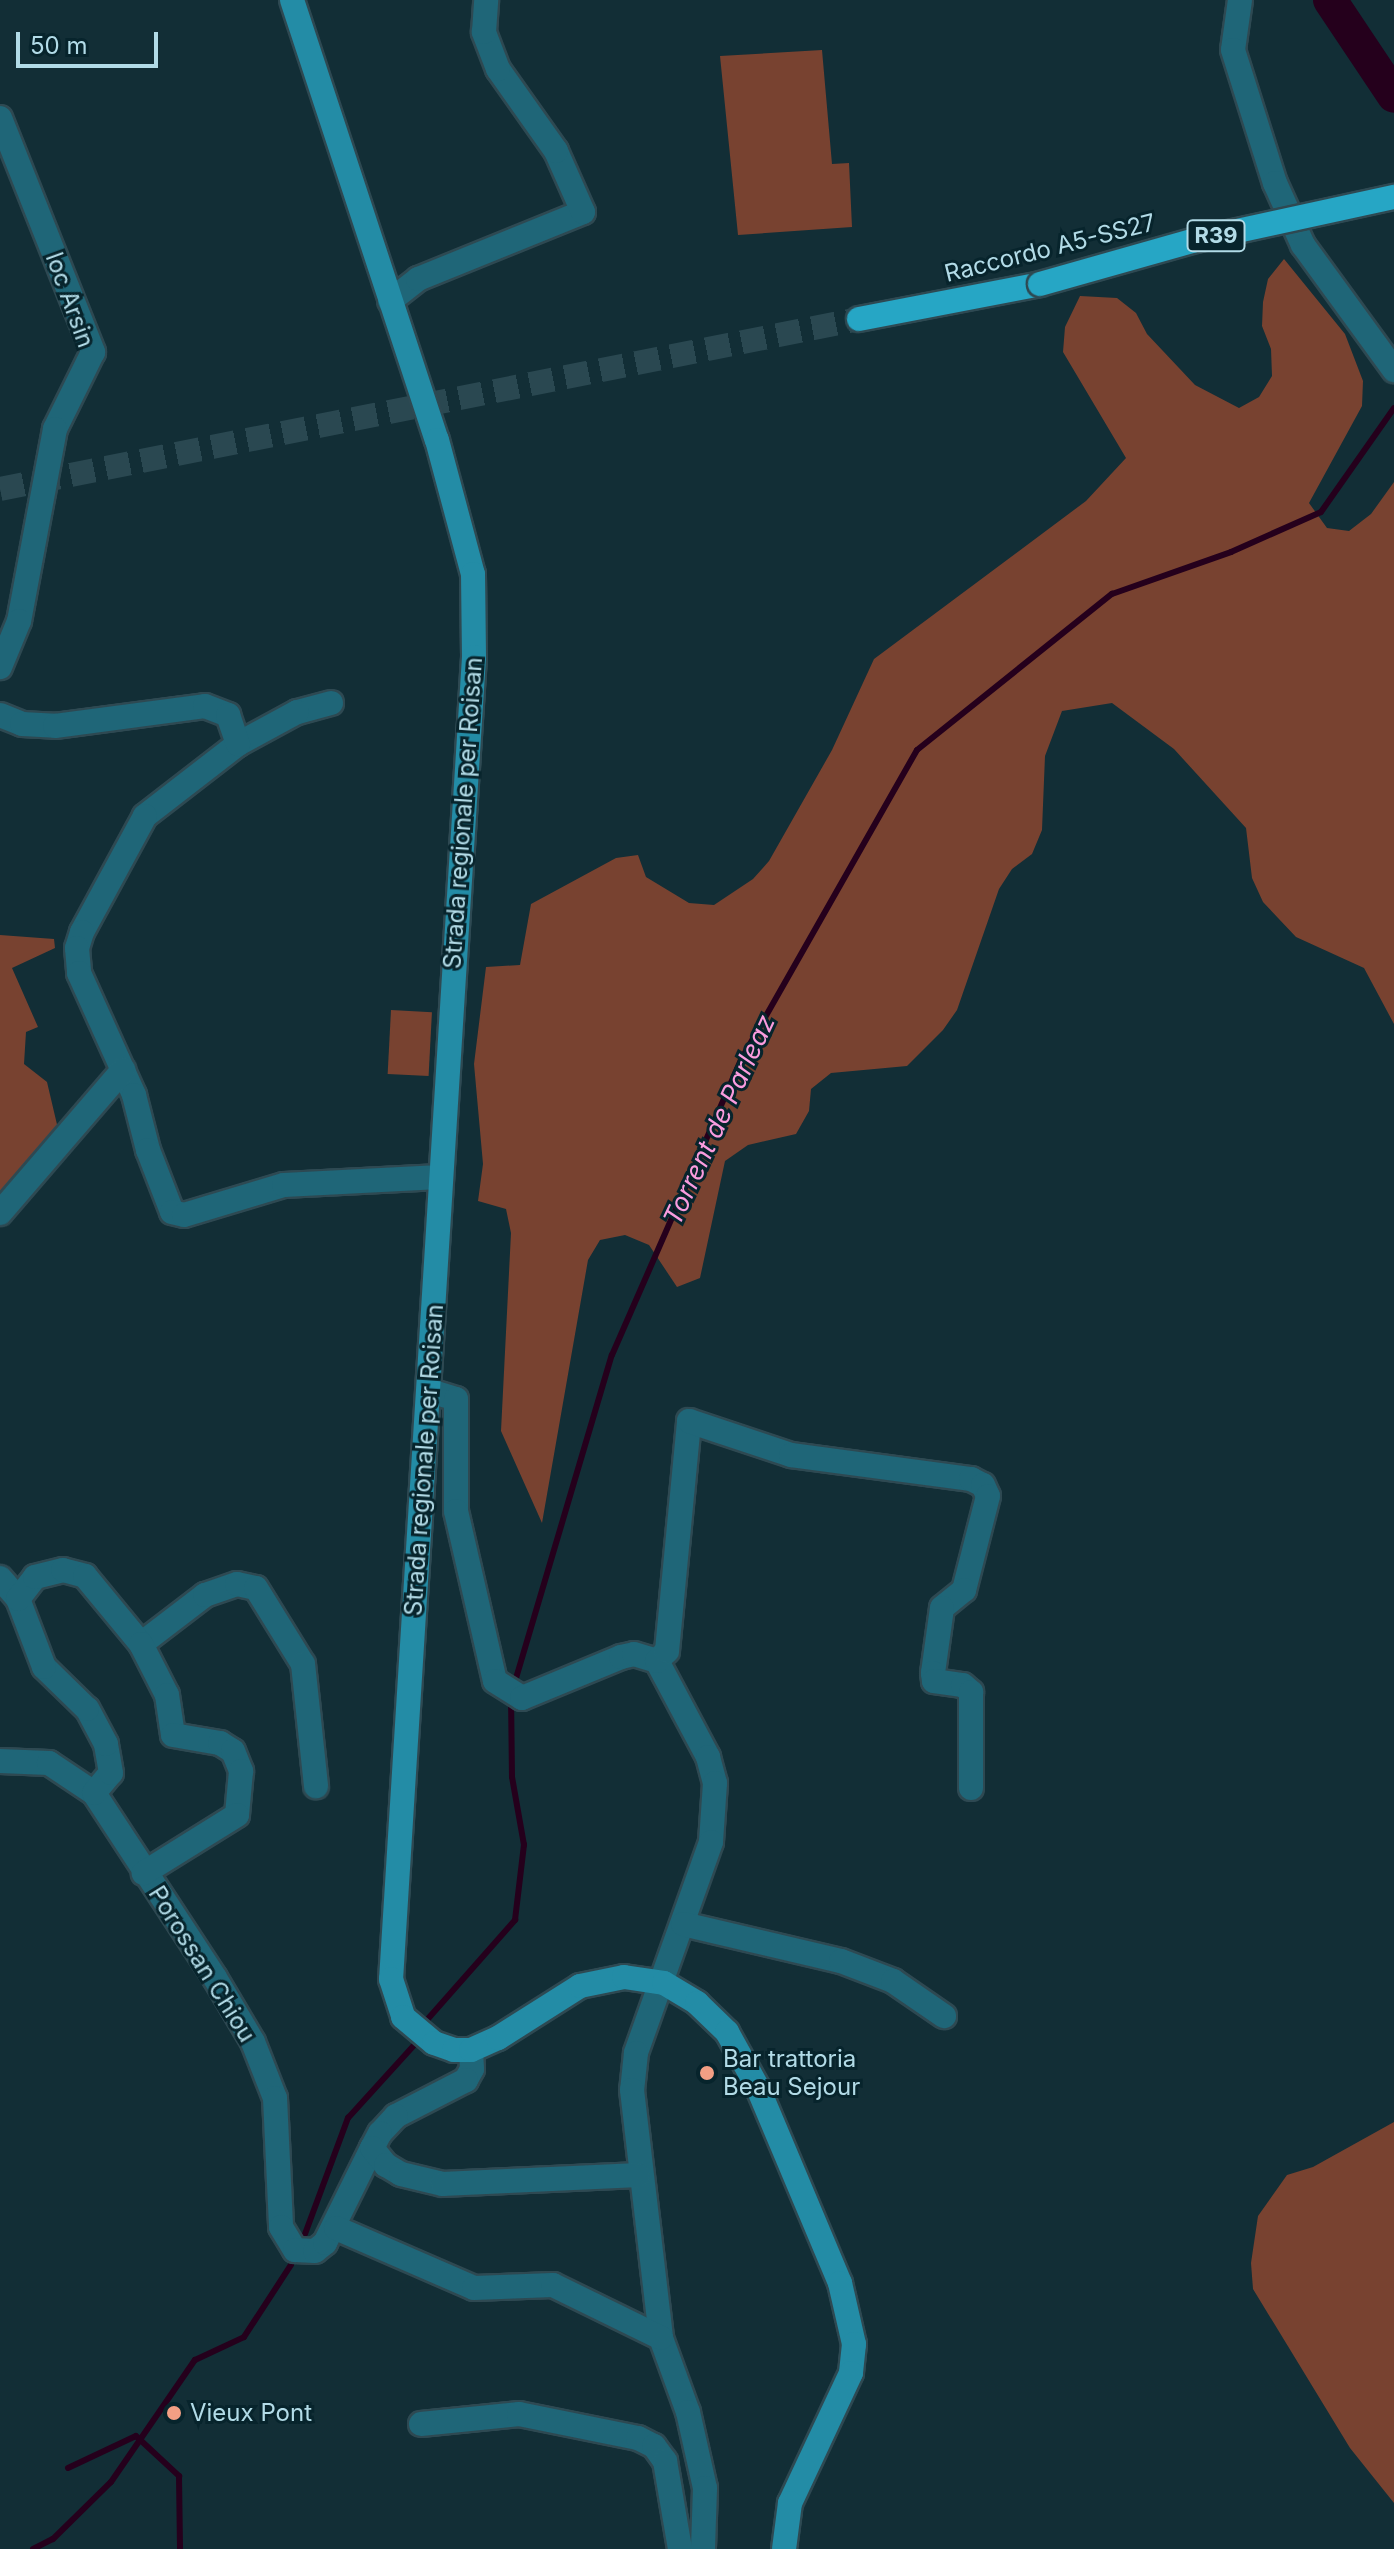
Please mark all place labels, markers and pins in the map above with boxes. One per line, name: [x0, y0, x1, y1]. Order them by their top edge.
place label: Bar trattoria Beau Sejour: [723, 2045, 860, 2101]
marker: Bar trattoria Beau Sejour: [698, 2064, 716, 2082]
place label: Vieux Pont: [190, 2399, 312, 2427]
marker: Vieux Pont: [165, 2404, 183, 2422]

